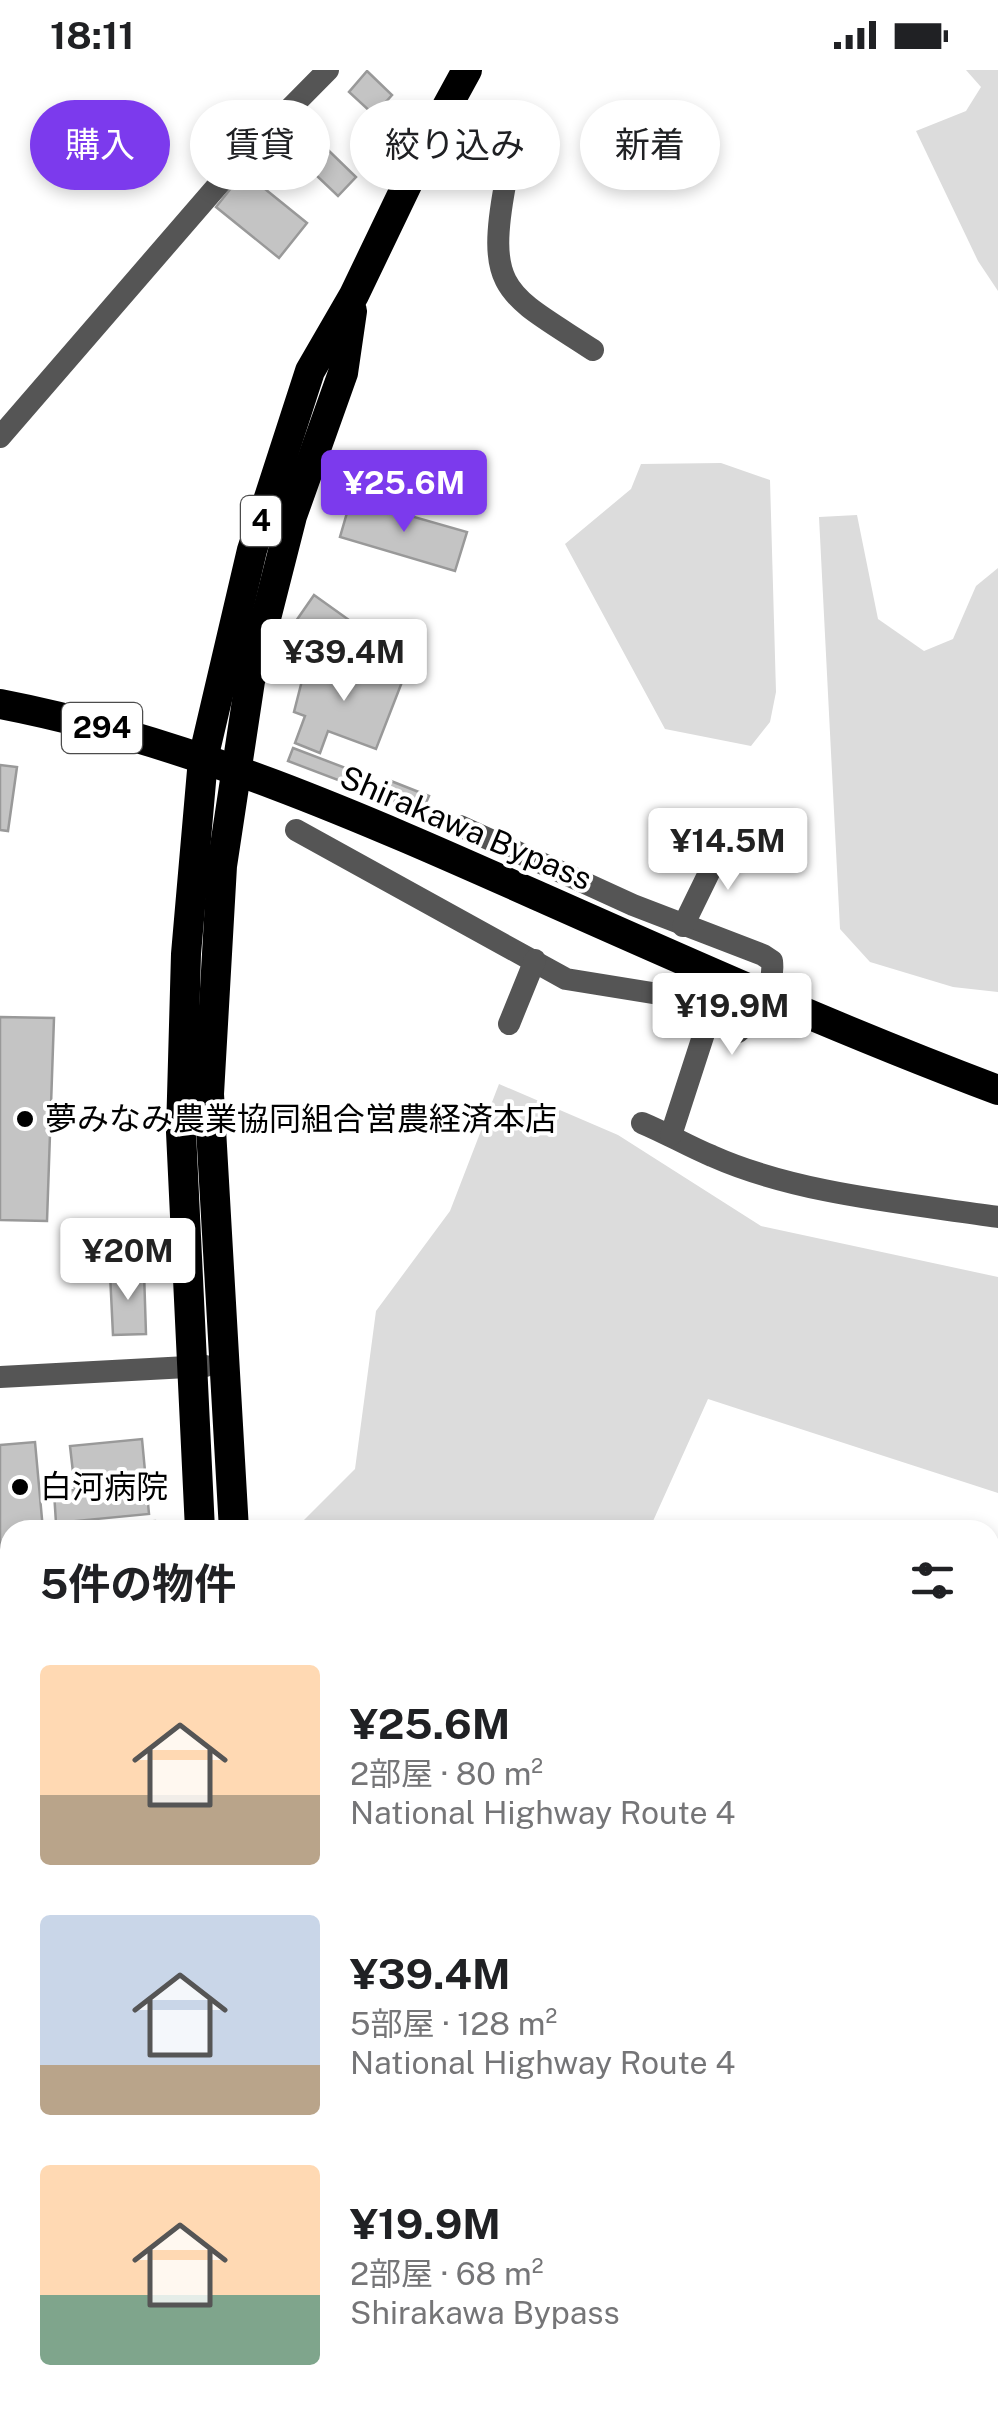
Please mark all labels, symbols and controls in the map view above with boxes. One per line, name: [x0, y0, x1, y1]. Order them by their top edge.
text: 18:11: [50, 13, 135, 58]
chip: 購入: [30, 100, 170, 190]
chip: 賃貸: [190, 100, 330, 190]
chip: 絞り込み: [350, 100, 560, 190]
chip: 新着: [580, 100, 720, 190]
pin: ¥25.6M: [323, 450, 485, 535]
text: ¥25.6M: [343, 464, 465, 501]
road number: 4: [241, 496, 281, 546]
pin: ¥39.4M: [263, 619, 425, 704]
text: ¥39.4M: [283, 633, 405, 670]
road number: 294: [62, 703, 142, 753]
street label: Shirakawa Bypass: [335, 758, 598, 897]
pin: ¥14.5M: [647, 808, 809, 893]
text: ¥14.5M: [670, 822, 786, 859]
pin: ¥19.9M: [651, 973, 813, 1058]
text: ¥19.9M: [675, 987, 789, 1024]
place label: 夢みなみ農業協同組合営農経済本店: [45, 1100, 557, 1137]
marker: 夢みなみ農業協同組合営農経済本店: [14, 1108, 36, 1130]
pin: ¥20M: [69, 1218, 187, 1303]
text: ¥20M: [82, 1232, 174, 1269]
place label: 白河病院: [40, 1468, 168, 1505]
marker: 白河病院: [9, 1476, 31, 1498]
icon: filters: [905, 1553, 960, 1608]
text: 5件の物件: [40, 1559, 236, 1608]
text: ¥25.6M: [350, 1699, 510, 1748]
icon: home: [120, 1705, 240, 1825]
text: 2部屋 · 80 m²: [350, 1755, 543, 1792]
text: National Highway Route 4: [350, 1794, 735, 1831]
text: ¥39.4M: [350, 1949, 510, 1998]
icon: home: [120, 1955, 240, 2075]
text: 5部屋 · 128 m²: [350, 2005, 557, 2042]
text: National Highway Route 4: [350, 2044, 735, 2081]
text: ¥19.9M: [350, 2199, 501, 2248]
icon: home: [120, 2205, 240, 2325]
text: 2部屋 · 68 m²: [350, 2255, 543, 2292]
text: Shirakawa Bypass: [350, 2294, 620, 2331]

